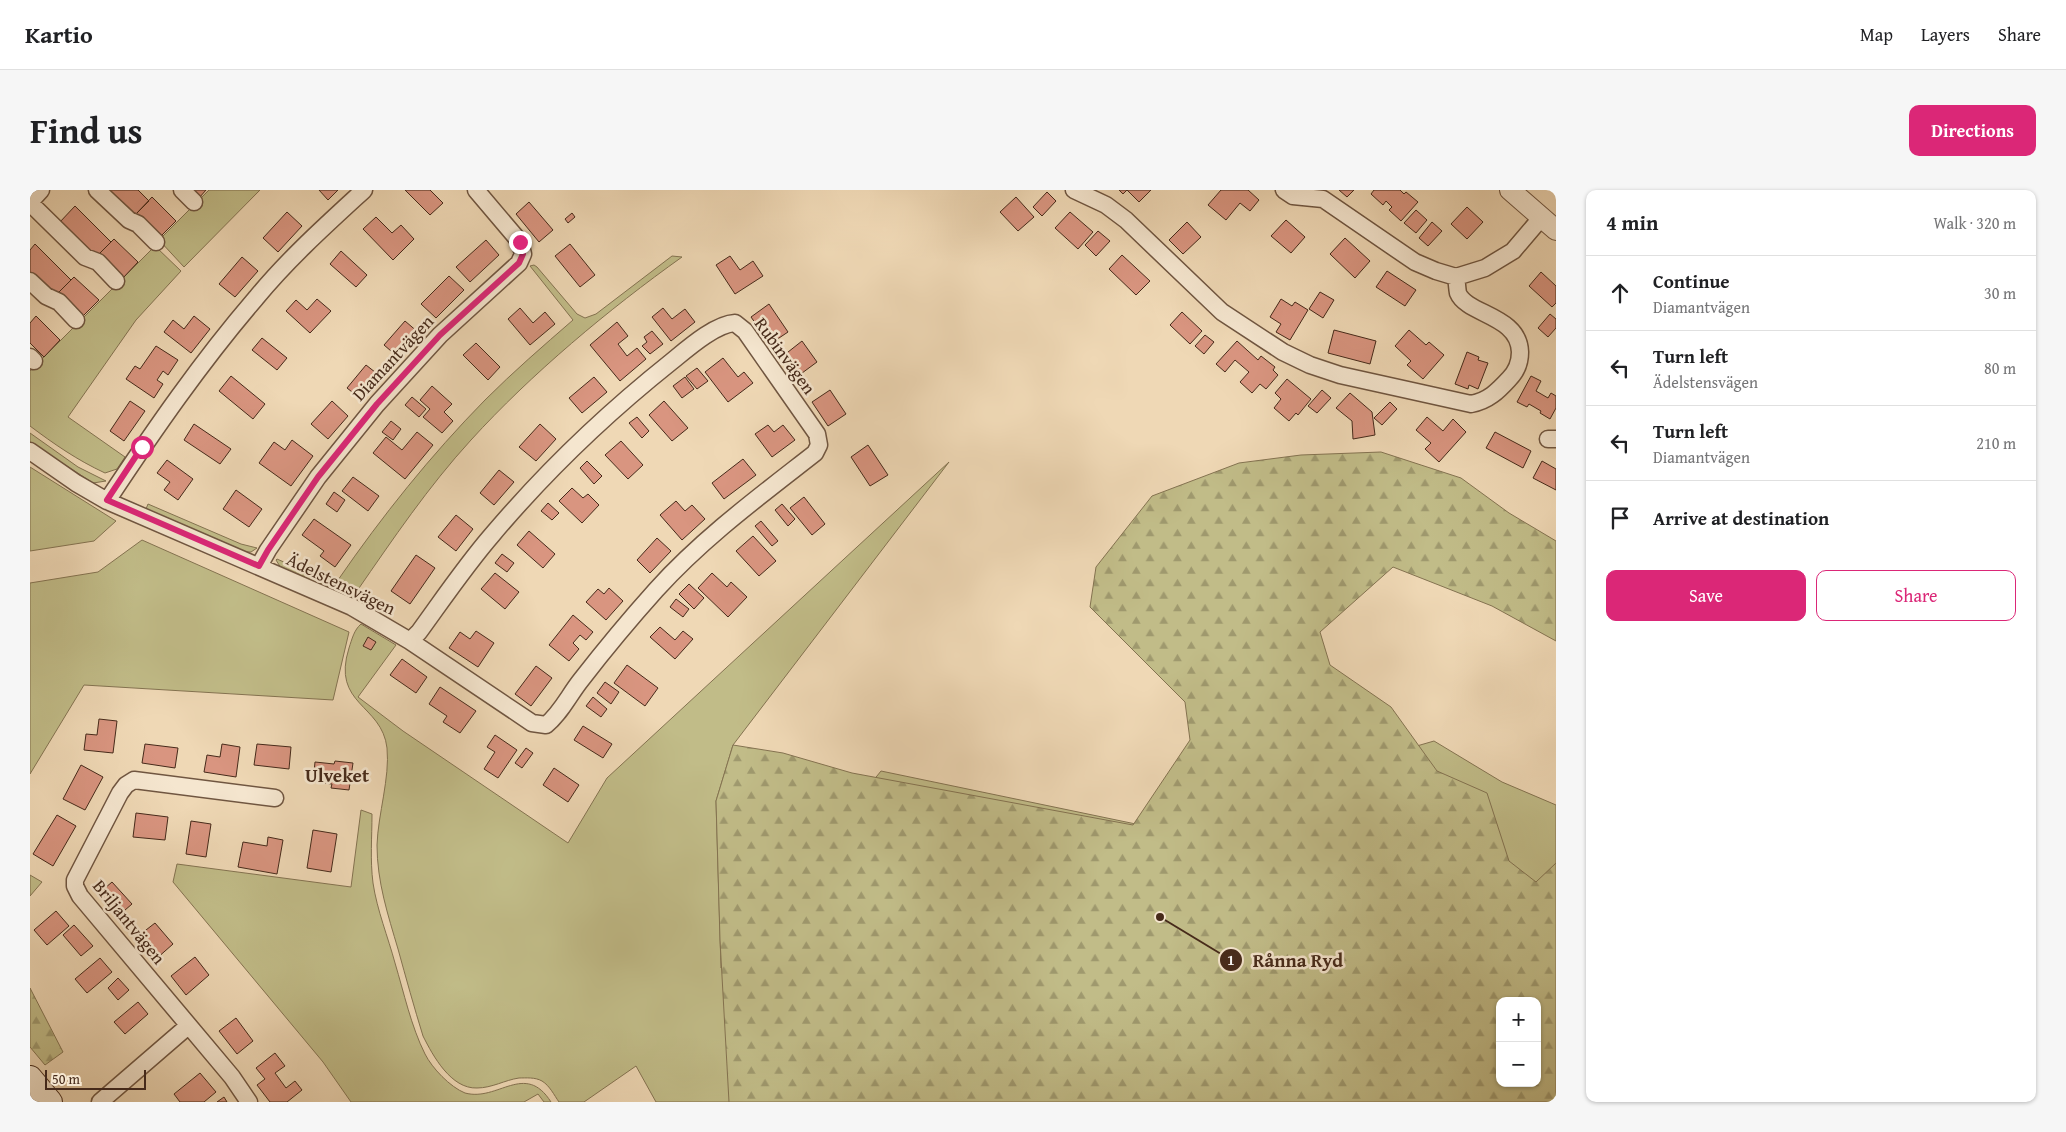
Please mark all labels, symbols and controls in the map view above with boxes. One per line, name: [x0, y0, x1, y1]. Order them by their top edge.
text: Kartio: [25, 17, 93, 52]
text: Map: [1860, 21, 1893, 48]
text: Layers: [1921, 21, 1970, 48]
text: Share: [1998, 21, 2041, 48]
text: Find us: [30, 105, 143, 156]
button: Directions: [1909, 105, 2036, 156]
text: 4 min: [1606, 207, 1658, 238]
text: Walk · 320 m: [1933, 211, 2016, 235]
route end: [509, 231, 532, 254]
text: Continue: [1653, 267, 1730, 295]
icon: ahead: [1606, 279, 1634, 307]
text: 30 m: [1984, 281, 2016, 305]
text: Diamantvägen: [1653, 295, 1750, 319]
street label: Diamantvägen: [346, 309, 440, 407]
street label: Rubinvägen: [748, 312, 823, 400]
text: Turn left: [1653, 342, 1728, 370]
icon: left: [1606, 354, 1634, 382]
text: 80 m: [1984, 356, 2016, 380]
text: Ädelstensvägen: [1653, 370, 1758, 394]
text: Turn left: [1653, 417, 1728, 445]
icon: left: [1606, 429, 1634, 457]
text: 210 m: [1976, 431, 2016, 455]
route start: [131, 436, 154, 459]
text: Diamantvägen: [1653, 445, 1750, 469]
icon: arrive: [1606, 504, 1634, 532]
text: Arrive at destination: [1653, 504, 1829, 532]
street label: Ädelstensvägen: [282, 546, 400, 622]
button: Save: [1606, 570, 1806, 621]
button: Share: [1816, 570, 2016, 621]
district label: Ulveket: [305, 761, 370, 789]
street label: Briljantvägen: [87, 873, 172, 970]
callout: Rånna Ryd: [1218, 943, 1353, 977]
text: Rånna Ryd: [1253, 946, 1343, 974]
text: 1: [1227, 949, 1235, 970]
map controls: [1496, 997, 1541, 1087]
button: +: [1496, 997, 1541, 1042]
button: −: [1496, 1042, 1541, 1087]
scale bar: [45, 1067, 146, 1090]
text: 50 m: [52, 1069, 80, 1089]

